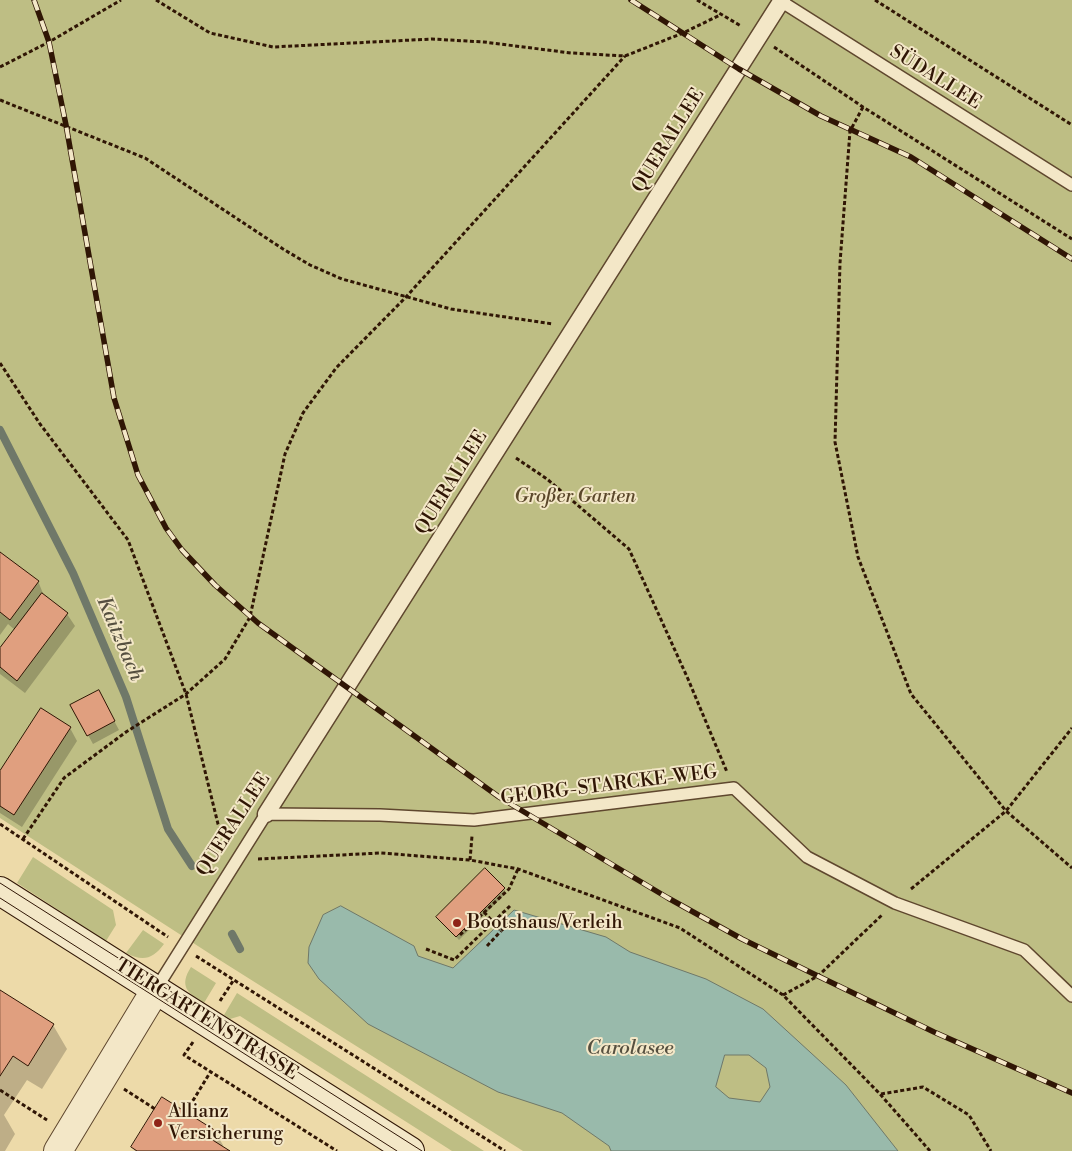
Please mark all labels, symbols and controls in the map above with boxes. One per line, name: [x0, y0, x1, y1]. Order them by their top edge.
street label: SÜDALLEE: [885, 41, 985, 115]
street label: QUERALLEE: [628, 85, 710, 197]
street label: QUERALLEE: [411, 427, 493, 539]
park label: Großer Garten: [514, 486, 636, 508]
water label: Kaitzbach: [90, 593, 148, 685]
street label: GEORG-STARCKE-WEG: [499, 761, 719, 811]
street label: QUERALLEE: [192, 769, 276, 881]
place label: Bootshaus/Verleih: [467, 912, 623, 934]
marker: Bootshaus/Verleih: [451, 917, 463, 929]
street label: TIERGARTENSTRASSE: [110, 954, 302, 1086]
water label: Carolasee: [586, 1037, 674, 1061]
place label: Allianz Versicherung: [168, 1101, 283, 1145]
marker: Allianz Versicherung: [152, 1117, 164, 1129]

